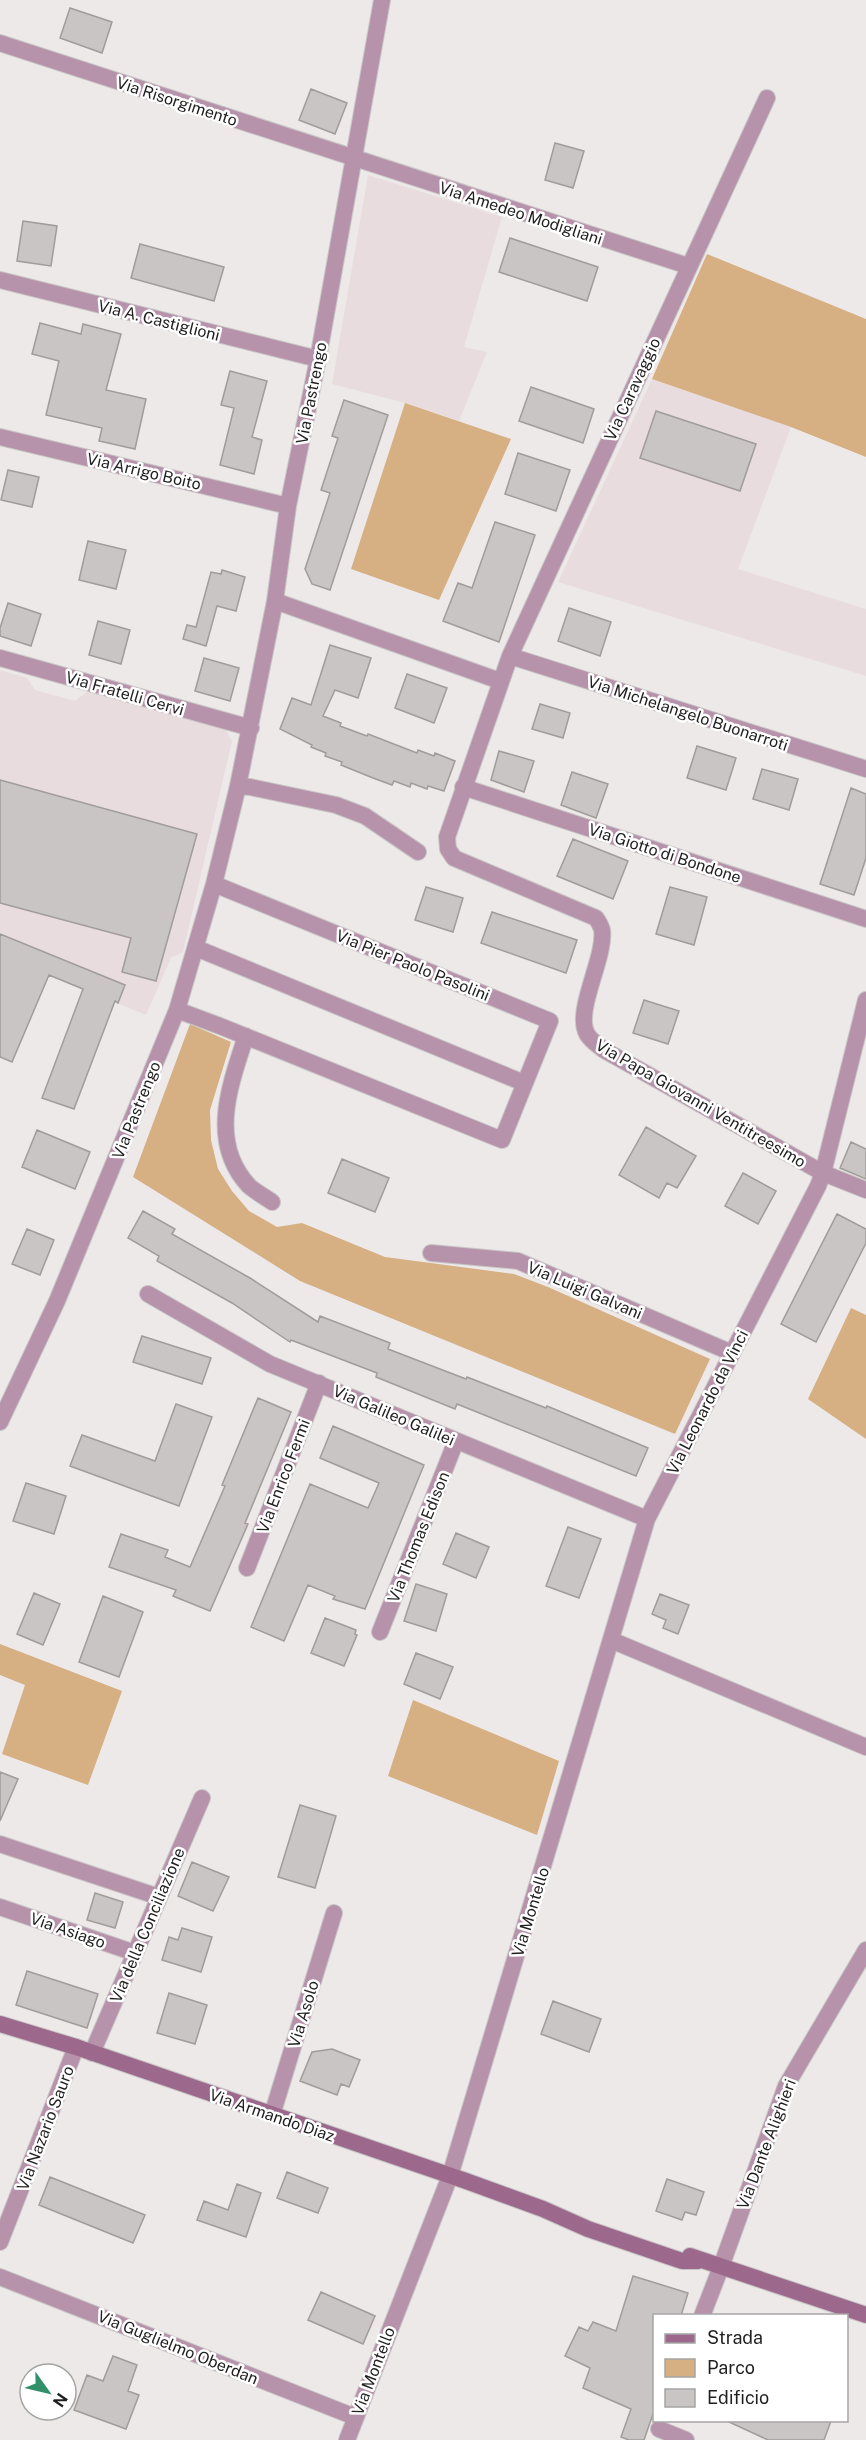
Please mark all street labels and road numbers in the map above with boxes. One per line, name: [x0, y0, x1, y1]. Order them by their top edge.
street label: Via Risorgimento: [114, 73, 240, 130]
street label: Via Amedeo Modigliani: [437, 178, 605, 249]
street label: Via A. Castiglioni: [96, 296, 222, 345]
street label: Via Caravaggio: [600, 335, 665, 444]
street label: Via Pastrengo: [292, 340, 331, 446]
street label: Via Arrigo Boito: [85, 449, 203, 494]
street label: Via Fratelli Cervi: [63, 667, 186, 719]
street label: Via Michelangelo Buonarroti: [585, 672, 791, 755]
street label: Via Giotto di Bondone: [586, 820, 744, 887]
street label: Via Pier Paolo Pasolini: [333, 926, 492, 1005]
street label: Via Papa Giovanni Ventitreesimo: [592, 1035, 809, 1172]
street label: Via Pastrengo: [108, 1059, 165, 1162]
street label: Via Luigi Galvani: [525, 1258, 645, 1323]
street label: Via Leonardo da Vinci: [663, 1327, 752, 1478]
street label: Via Galileo Galilei: [330, 1381, 457, 1450]
street label: Via Enrico Fermi: [253, 1417, 314, 1536]
street label: Via Thomas Edison: [384, 1469, 453, 1605]
street label: Via della Conciliazione: [106, 1845, 189, 2006]
street label: Via Montello: [508, 1865, 553, 1959]
street label: Via Asiago: [28, 1909, 108, 1952]
street label: Via Asolo: [284, 1978, 323, 2050]
street label: Via Nazario Sauro: [13, 2063, 78, 2193]
street label: Via Dante Alighieri: [733, 2077, 800, 2212]
street label: Via Armando Diaz: [207, 2085, 337, 2146]
street label: Via Guglielmo Oberdan: [95, 2307, 261, 2388]
street label: Via Montello: [348, 2325, 399, 2418]

